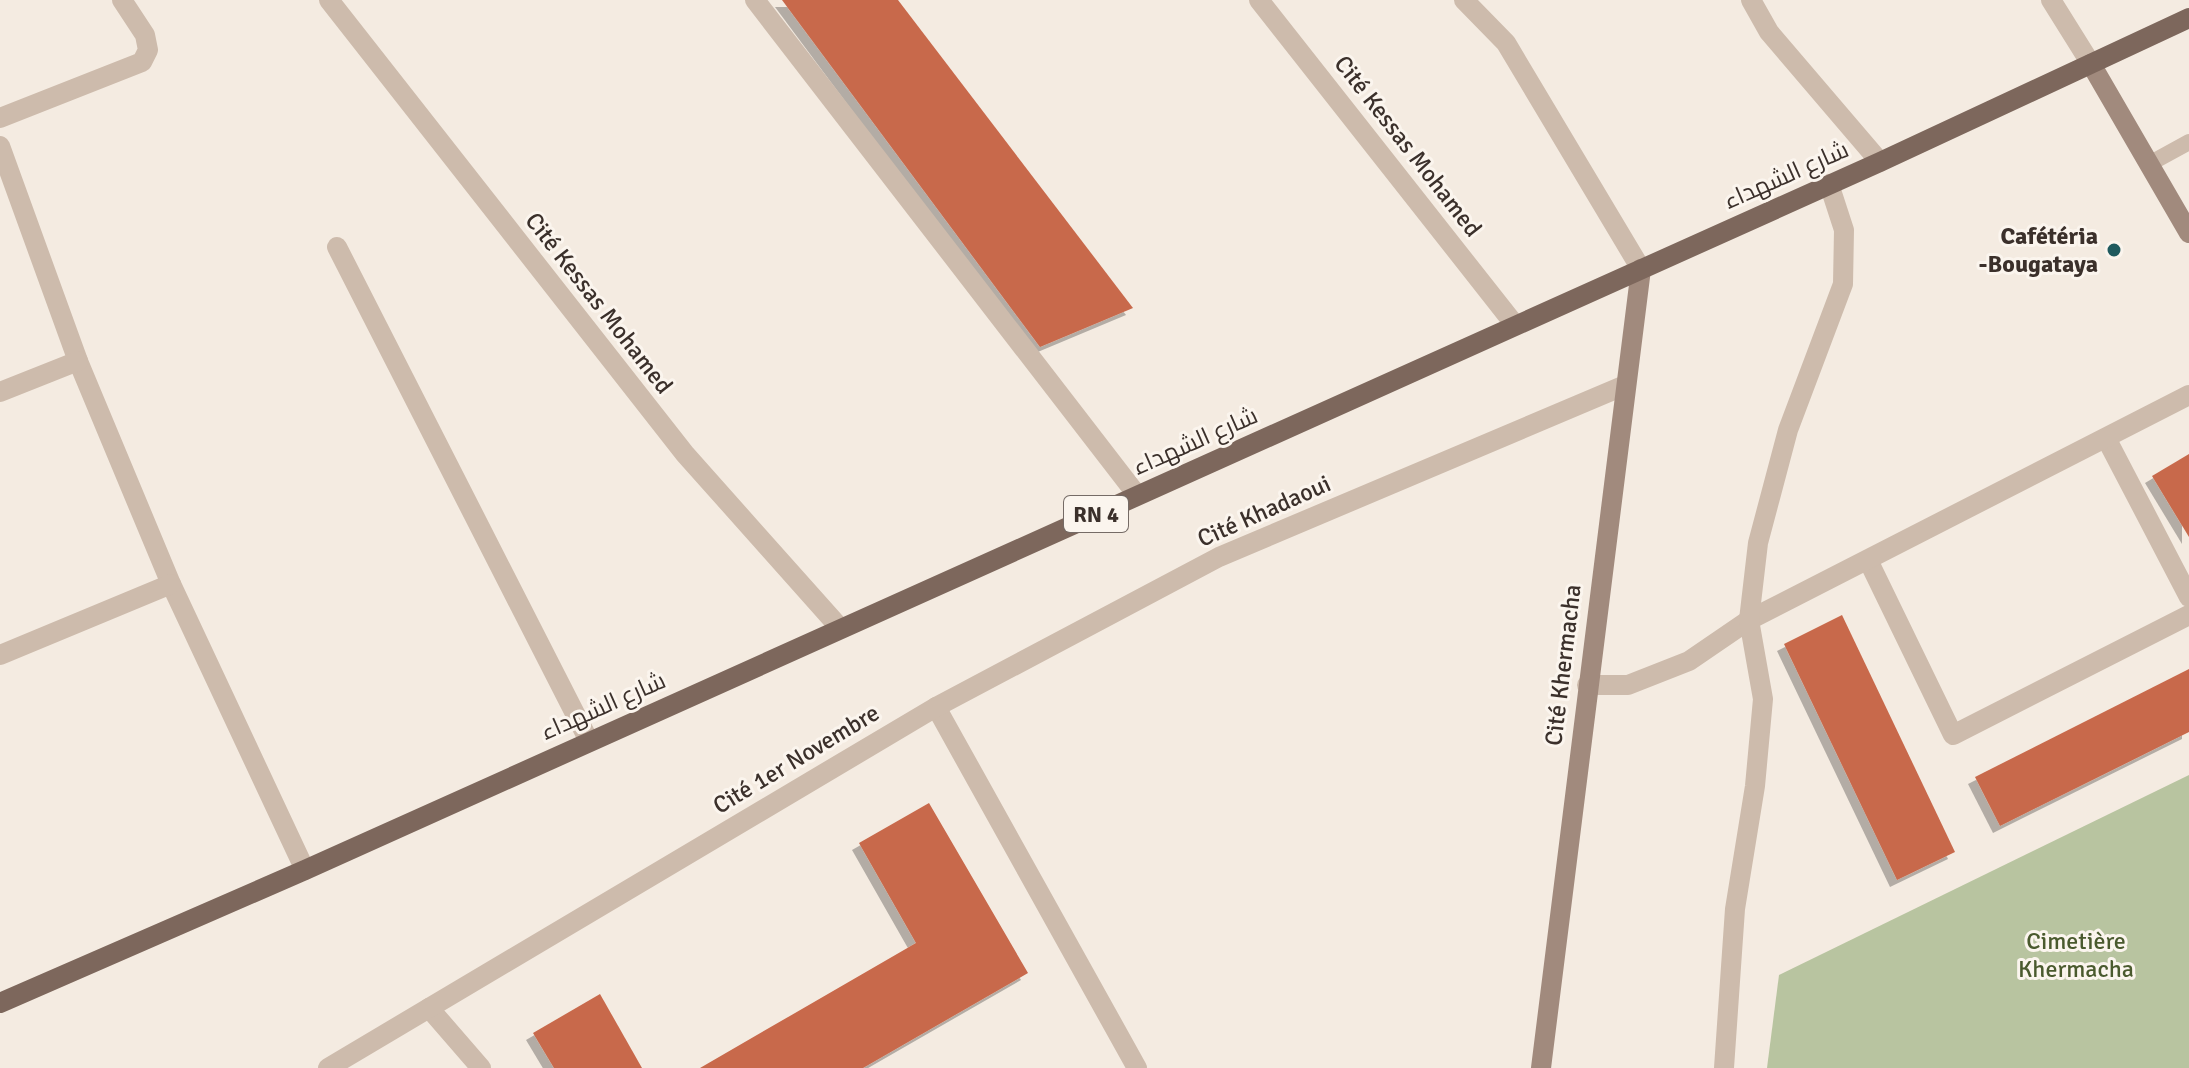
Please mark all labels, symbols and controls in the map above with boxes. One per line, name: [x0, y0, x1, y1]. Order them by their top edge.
street label: Cité Kessas Mohamed: [1328, 49, 1488, 243]
street label: شارع الشهداء: [1719, 134, 1854, 217]
street label: Cité Kessas Mohamed: [519, 206, 679, 400]
place label: Cafétéria -Bougataya: [1979, 221, 2098, 279]
marker: Cafétéria -Bougataya: [2105, 241, 2123, 259]
street label: شارع الشهداء: [1128, 400, 1263, 483]
street label: Cité Khadaoui: [1193, 468, 1335, 554]
road number: RN 4: [1064, 496, 1128, 532]
street label: Cité Khermacha: [1538, 583, 1588, 747]
street label: شارع الشهداء: [536, 665, 671, 748]
street label: Cité 1er Novembre: [707, 698, 885, 820]
park label: Cimetière Khermacha: [2018, 926, 2134, 984]

